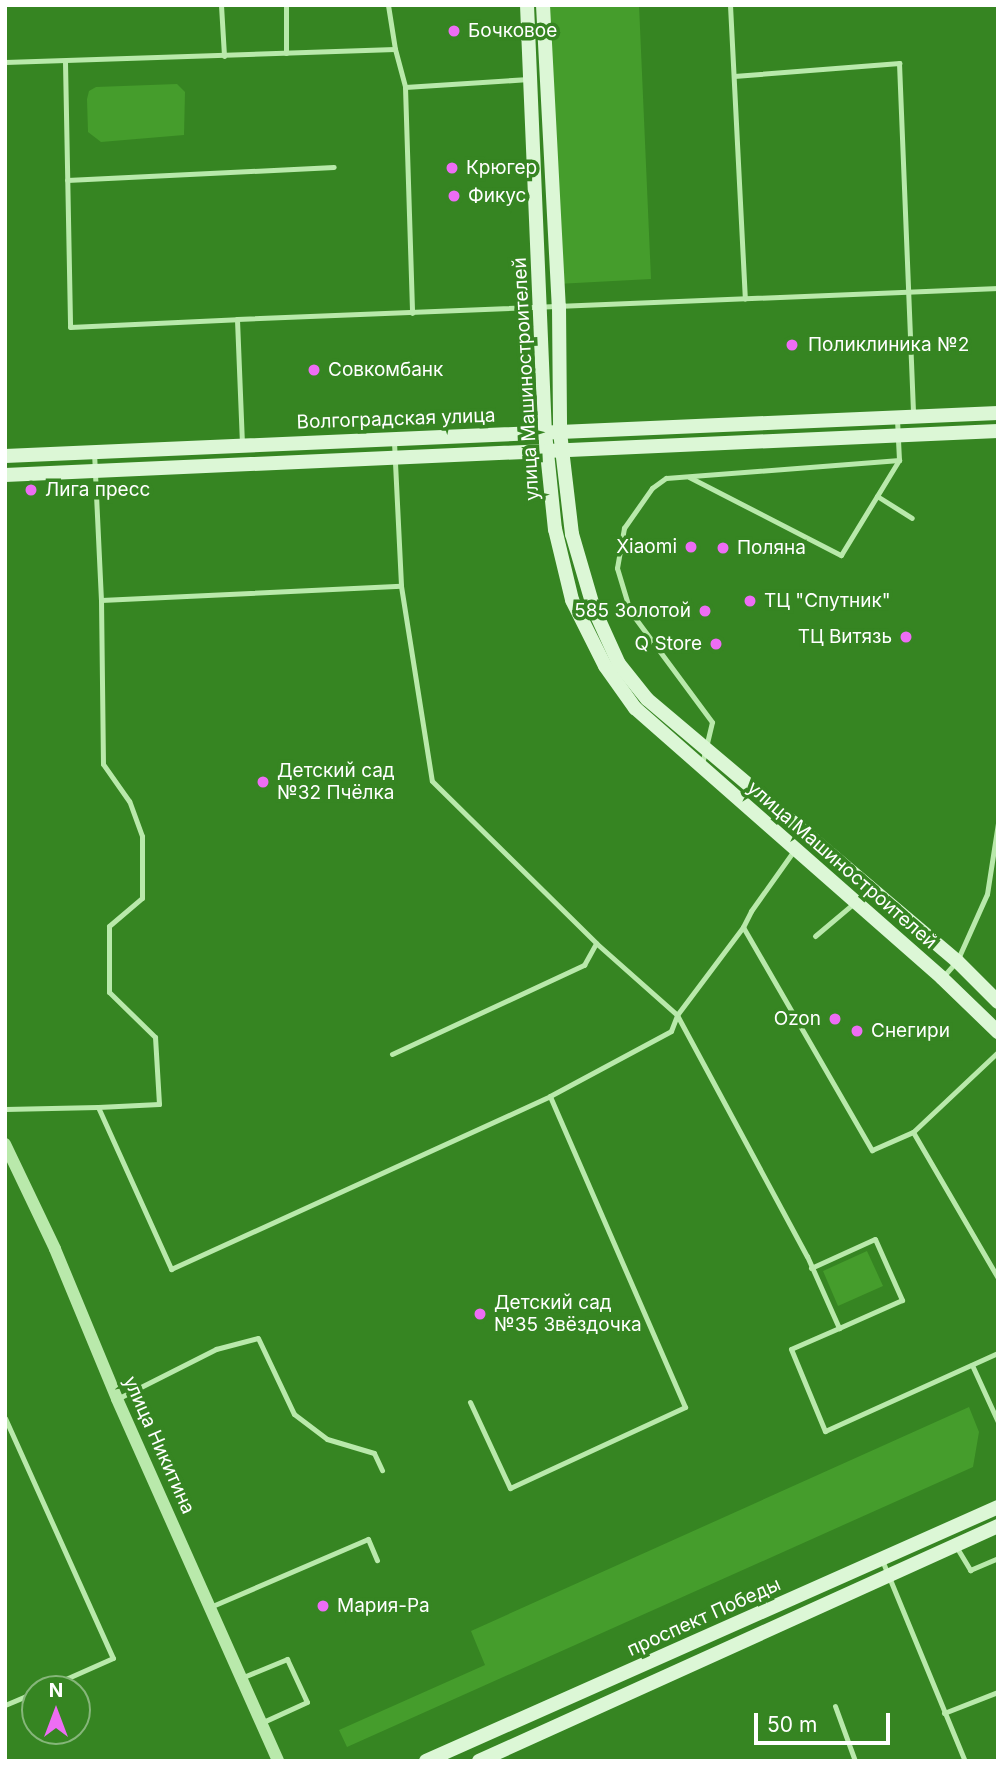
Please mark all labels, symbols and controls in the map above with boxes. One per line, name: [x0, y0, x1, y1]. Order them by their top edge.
place label: Бочковое: [468, 20, 557, 42]
marker: Бочковое: [446, 23, 462, 39]
place label: Крюгер: [466, 157, 537, 179]
marker: Крюгер: [444, 160, 460, 176]
place label: Фикус: [468, 185, 526, 207]
marker: Фикус: [446, 188, 462, 204]
street label: улица Машиностроителей: [508, 257, 544, 501]
place label: Поликлиника №2: [808, 334, 969, 356]
marker: Поликлиника №2: [782, 335, 802, 355]
place label: Совкомбанк: [328, 359, 443, 381]
marker: Совкомбанк: [306, 362, 322, 378]
street label: Волгоградская улица: [296, 404, 496, 434]
place label: Лига пресс: [45, 479, 150, 501]
marker: Лига пресс: [23, 482, 39, 498]
place label: Xiaomi: [616, 536, 677, 558]
place label: Поляна: [737, 537, 806, 559]
marker: Xiaomi: [683, 539, 699, 555]
marker: Поляна: [715, 540, 731, 556]
place label: ТЦ "Спутник": [764, 590, 891, 612]
marker: ТЦ "Спутник": [742, 593, 758, 609]
place label: 585 Золотой: [574, 600, 691, 622]
marker: 585 Золотой: [697, 603, 713, 619]
place label: ТЦ Витязь: [798, 626, 892, 648]
marker: ТЦ Витязь: [898, 629, 914, 645]
place label: Q Store: [635, 633, 702, 655]
marker: Q Store: [708, 636, 724, 652]
place label: Детский сад №32 Пчёлка: [277, 760, 395, 804]
marker: Детский сад №32 Пчёлка: [255, 774, 271, 790]
street label: улица Машиностроителей: [743, 776, 941, 954]
place label: Ozon: [774, 1008, 821, 1030]
marker: Ozon: [827, 1011, 843, 1027]
place label: Снегири: [871, 1020, 950, 1042]
marker: Снегири: [849, 1023, 865, 1039]
place label: Детский сад №35 Звёздочка: [494, 1292, 642, 1336]
marker: Детский сад №35 Звёздочка: [472, 1306, 488, 1322]
street label: улица Никитина: [118, 1373, 200, 1517]
street label: проспект Победы: [624, 1573, 784, 1661]
place label: Мария-Ра: [337, 1595, 430, 1617]
marker: Мария-Ра: [315, 1598, 331, 1614]
north arrow: [21, 1675, 91, 1745]
text: N: [49, 1679, 63, 1702]
scale bar: [758, 1700, 894, 1744]
text: 50 m: [767, 1712, 817, 1737]

